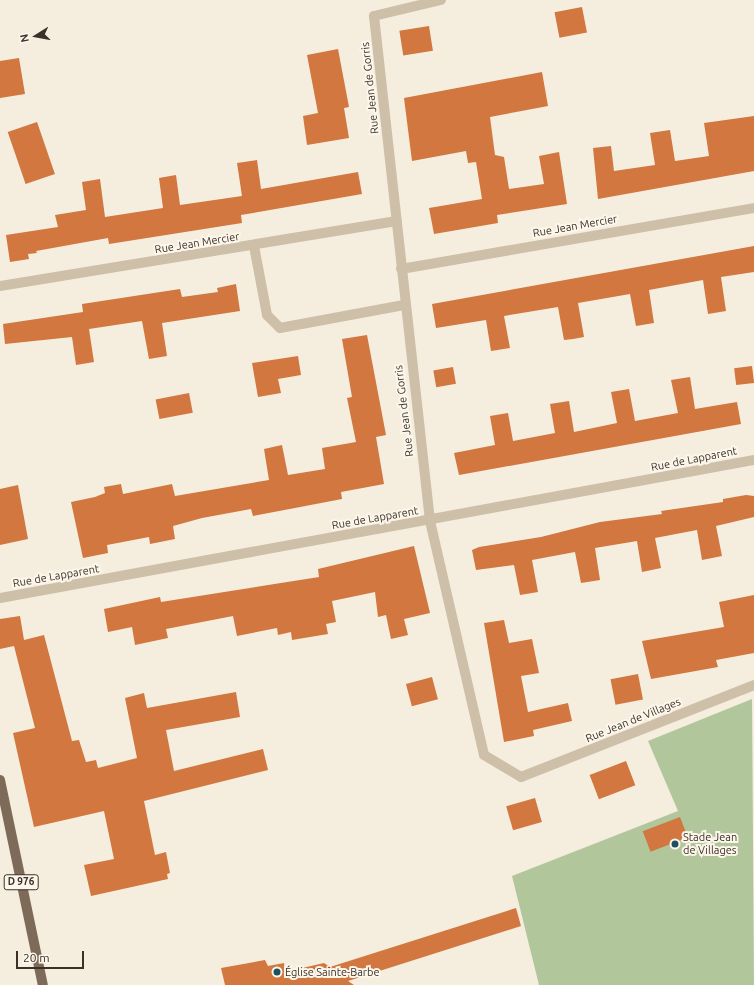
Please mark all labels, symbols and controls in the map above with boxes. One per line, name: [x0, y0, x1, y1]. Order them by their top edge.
north arrow: [16, 16, 56, 56]
text: N: [18, 33, 31, 43]
street label: Rue Jean de Gorris: [359, 41, 381, 135]
street label: Rue Jean Mercier: [532, 212, 618, 240]
street label: Rue Jean Mercier: [154, 230, 240, 256]
street label: Rue Jean de Gorris: [392, 364, 416, 458]
street label: Rue de Lapparent: [650, 444, 738, 474]
street label: Rue de Lapparent: [331, 504, 419, 532]
street label: Rue de Lapparent: [12, 562, 100, 590]
street label: Rue Jean de Villages: [584, 695, 682, 745]
place label: Stade Jean de Villages: [683, 831, 737, 857]
marker: Stade Jean de Villages: [670, 839, 680, 849]
road number: D 976: [3, 874, 39, 890]
scale bar: [18, 943, 86, 969]
text: 20 m: [23, 951, 50, 964]
place label: Église Sainte-Barbe: [285, 965, 380, 979]
marker: Église Sainte-Barbe: [272, 967, 282, 977]

